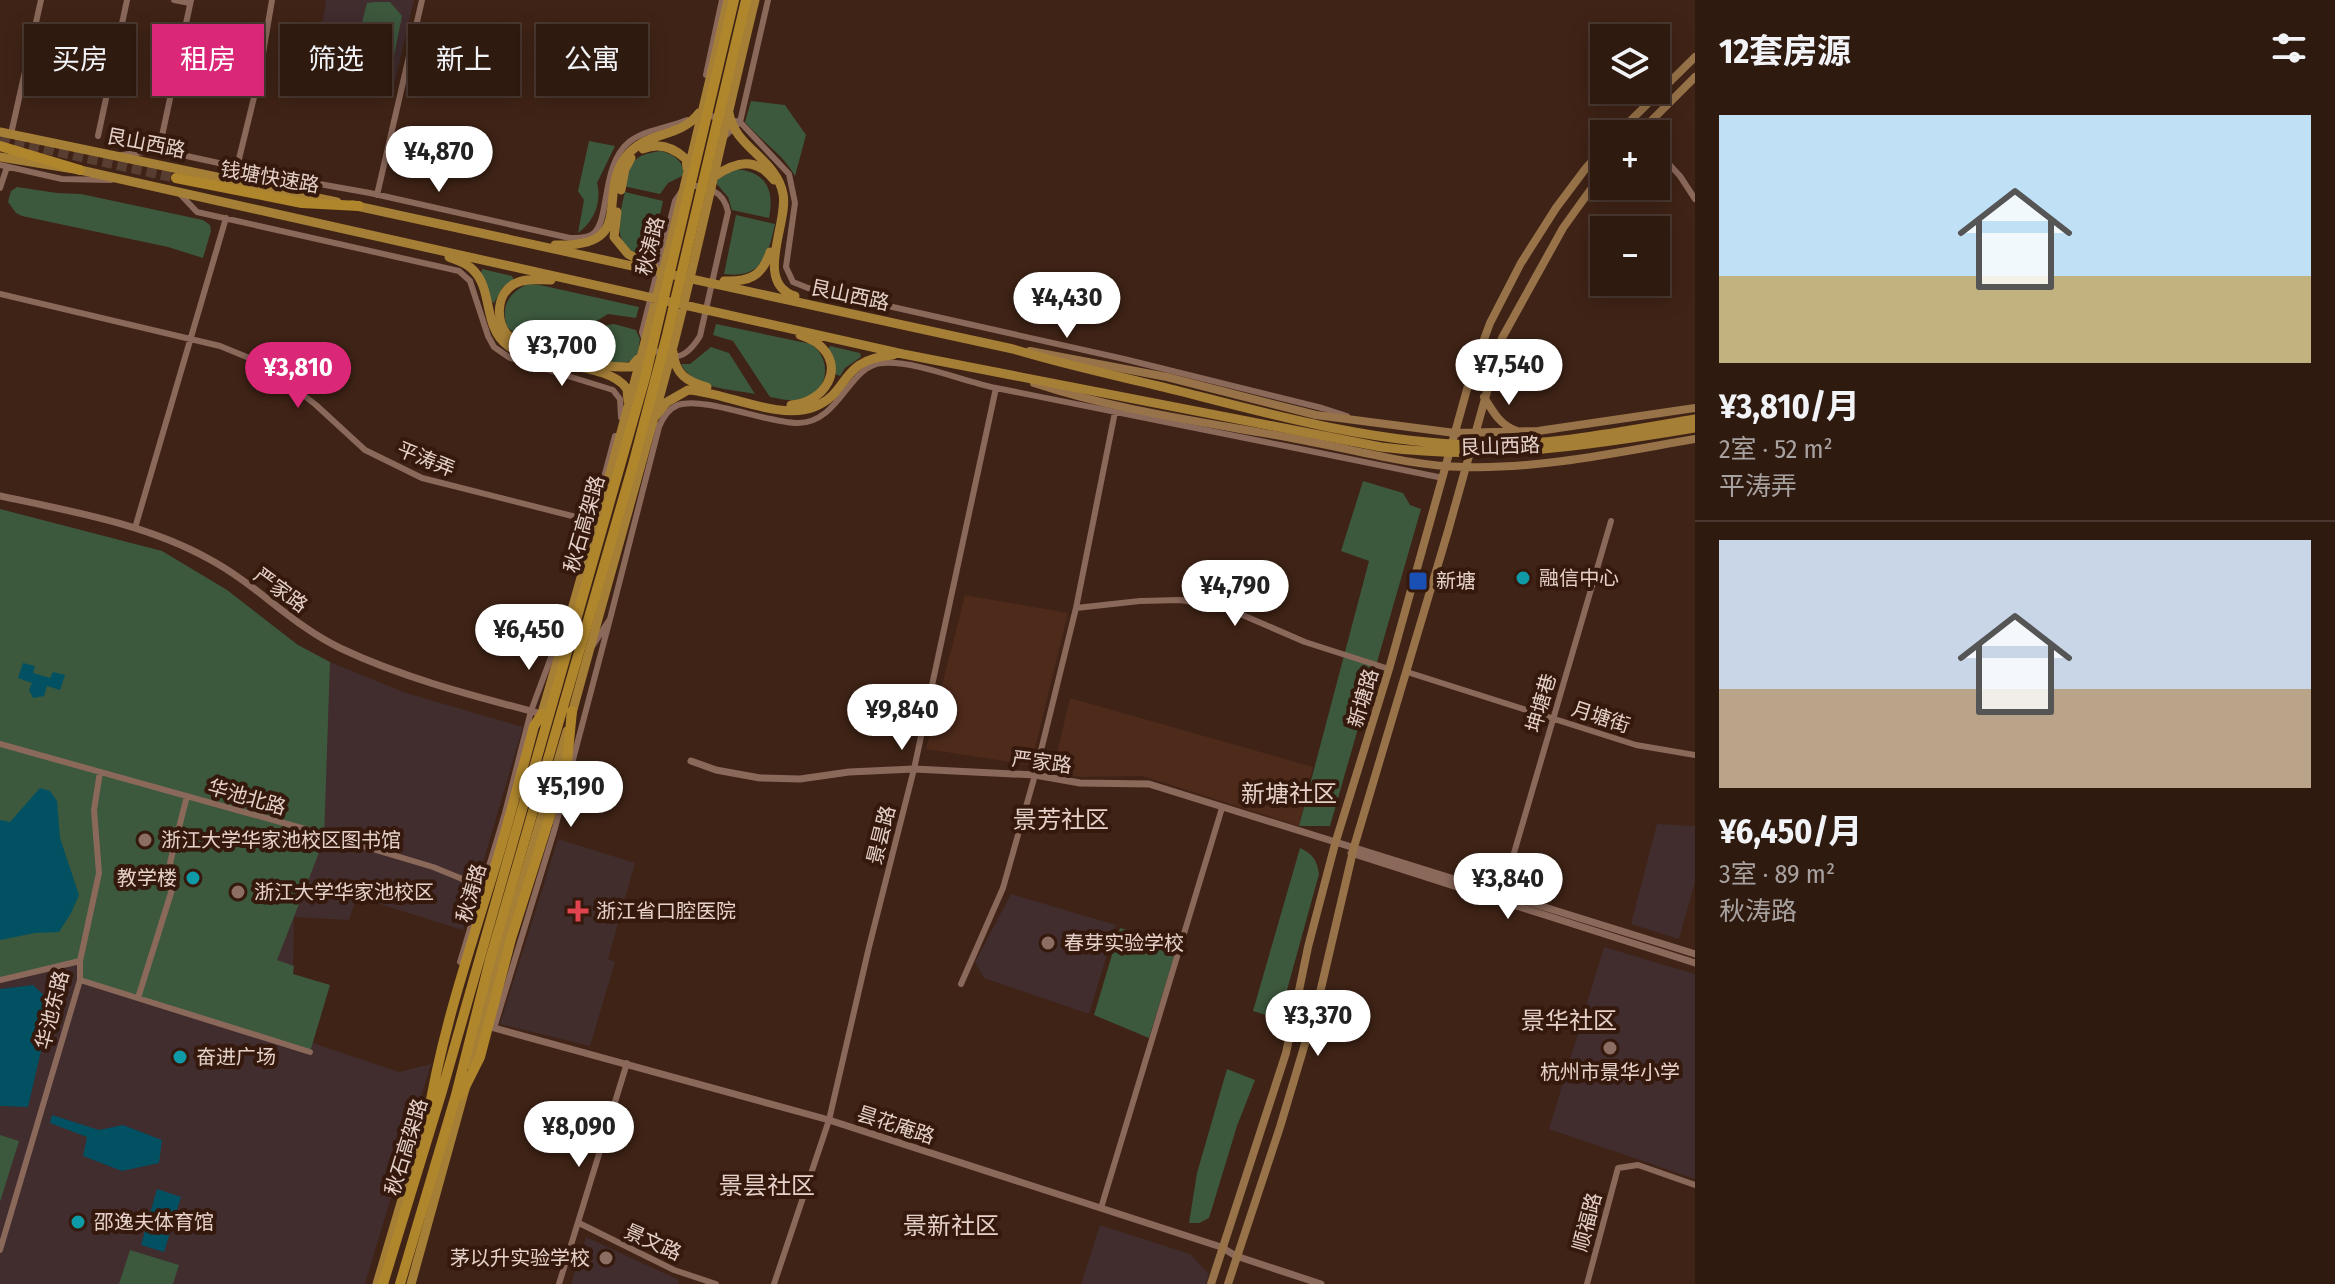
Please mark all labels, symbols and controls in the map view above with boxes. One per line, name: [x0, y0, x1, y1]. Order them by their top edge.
chip: 买房: [24, 24, 136, 96]
chip: 租房: [152, 24, 264, 96]
chip: 筛选: [280, 24, 392, 96]
chip: 新上: [408, 24, 520, 96]
chip: 公寓: [536, 24, 648, 96]
map controls: [1590, 24, 1670, 296]
button: layers: [1590, 24, 1670, 104]
icon: filters: [2267, 26, 2311, 70]
text: 12套房源: [1719, 31, 1851, 72]
button: +: [1590, 120, 1670, 200]
street label: 艮山西路: [104, 124, 188, 162]
pin: ¥4,870: [374, 126, 504, 194]
text: ¥4,870: [404, 136, 474, 167]
street label: 钱塘快速路: [219, 156, 321, 198]
icon: home: [1943, 167, 2087, 311]
street label: 秋涛路: [631, 214, 669, 278]
button: −: [1590, 216, 1670, 296]
pin: ¥4,430: [1002, 272, 1132, 340]
street label: 艮山西路: [808, 275, 892, 315]
text: ¥4,430: [1031, 282, 1103, 313]
pin: ¥3,700: [497, 320, 627, 388]
text: ¥3,700: [527, 330, 597, 361]
pin: ¥7,540: [1444, 339, 1574, 407]
pin: ¥3,810: [233, 342, 363, 410]
text: ¥7,540: [1474, 349, 1544, 380]
text: ¥3,810: [263, 352, 333, 383]
text: ¥3,810/月: [1719, 386, 1860, 427]
street label: 艮山西路: [1460, 433, 1540, 459]
text: 2室 · 52 m²: [1719, 434, 1833, 465]
street label: 平涛弄: [394, 437, 458, 481]
text: 平涛弄: [1719, 471, 1797, 502]
street label: 秋石高架路: [559, 473, 609, 575]
pin: ¥4,790: [1170, 560, 1300, 628]
street label: 严家路: [250, 563, 312, 617]
place label: 融信中心: [1539, 566, 1619, 590]
place label: 新塘: [1436, 569, 1476, 593]
marker: 融信中心: [1514, 569, 1532, 587]
text: ¥4,790: [1200, 570, 1270, 601]
marker: 新塘: [1407, 570, 1429, 592]
icon: home: [1943, 592, 2087, 736]
pin: ¥6,450: [464, 604, 594, 672]
text: ¥6,450: [493, 614, 565, 645]
street label: 新塘路: [1343, 666, 1383, 730]
street label: 坤塘巷: [1521, 671, 1561, 735]
pin: ¥9,840: [837, 684, 967, 752]
text: ¥9,840: [865, 694, 939, 725]
street label: 月塘街: [1569, 696, 1633, 738]
street label: 严家路: [1011, 746, 1073, 778]
pin: ¥5,190: [506, 761, 636, 829]
text: ¥5,190: [537, 771, 605, 802]
street label: 华池北路: [205, 774, 289, 820]
district label: 新塘社区: [1241, 780, 1337, 808]
street label: 景昙路: [862, 803, 900, 867]
district label: 景芳社区: [1013, 806, 1109, 834]
text: ¥6,450/月: [1719, 811, 1863, 852]
place label: 浙江大学华家池校区图书馆: [161, 828, 401, 852]
marker: 浙江大学华家池校区图书馆: [136, 831, 154, 849]
pin: ¥3,840: [1443, 853, 1573, 921]
text: 3室 · 89 m²: [1719, 859, 1835, 890]
street label: 秋涛路: [451, 861, 491, 925]
text: ¥3,840: [1472, 863, 1544, 894]
place label: 教学楼: [117, 866, 177, 890]
marker: 教学楼: [184, 869, 202, 887]
place label: 浙江大学华家池校区: [254, 880, 434, 904]
marker: 浙江大学华家池校区: [229, 883, 247, 901]
text: 秋涛路: [1719, 896, 1797, 927]
place label: 浙江省口腔医院: [596, 899, 736, 923]
marker: 浙江省口腔医院: [567, 900, 589, 922]
place label: 春芽实验学校: [1064, 931, 1184, 955]
marker: 春芽实验学校: [1039, 934, 1057, 952]
street label: 华池东路: [31, 968, 73, 1052]
pin: ¥3,370: [1253, 990, 1383, 1058]
text: ¥3,370: [1284, 1000, 1352, 1031]
district label: 景华社区: [1521, 1007, 1617, 1035]
marker: 杭州市景华小学: [1601, 1039, 1619, 1057]
place label: 奋进广场: [196, 1045, 276, 1069]
marker: 奋进广场: [171, 1048, 189, 1066]
place label: 杭州市景华小学: [1540, 1060, 1680, 1084]
street label: 秋石高架路: [380, 1096, 432, 1198]
pin: ¥8,090: [514, 1101, 644, 1169]
street label: 昙花庵路: [854, 1101, 938, 1149]
text: ¥8,090: [542, 1111, 616, 1142]
district label: 景昙社区: [719, 1172, 815, 1200]
street label: 顺福路: [1568, 1190, 1606, 1254]
place label: 邵逸夫体育馆: [94, 1210, 214, 1234]
district label: 景新社区: [903, 1212, 999, 1240]
marker: 邵逸夫体育馆: [69, 1213, 87, 1231]
street label: 景文路: [621, 1219, 685, 1265]
place label: 茅以升实验学校: [450, 1246, 590, 1270]
marker: 茅以升实验学校: [597, 1249, 615, 1267]

